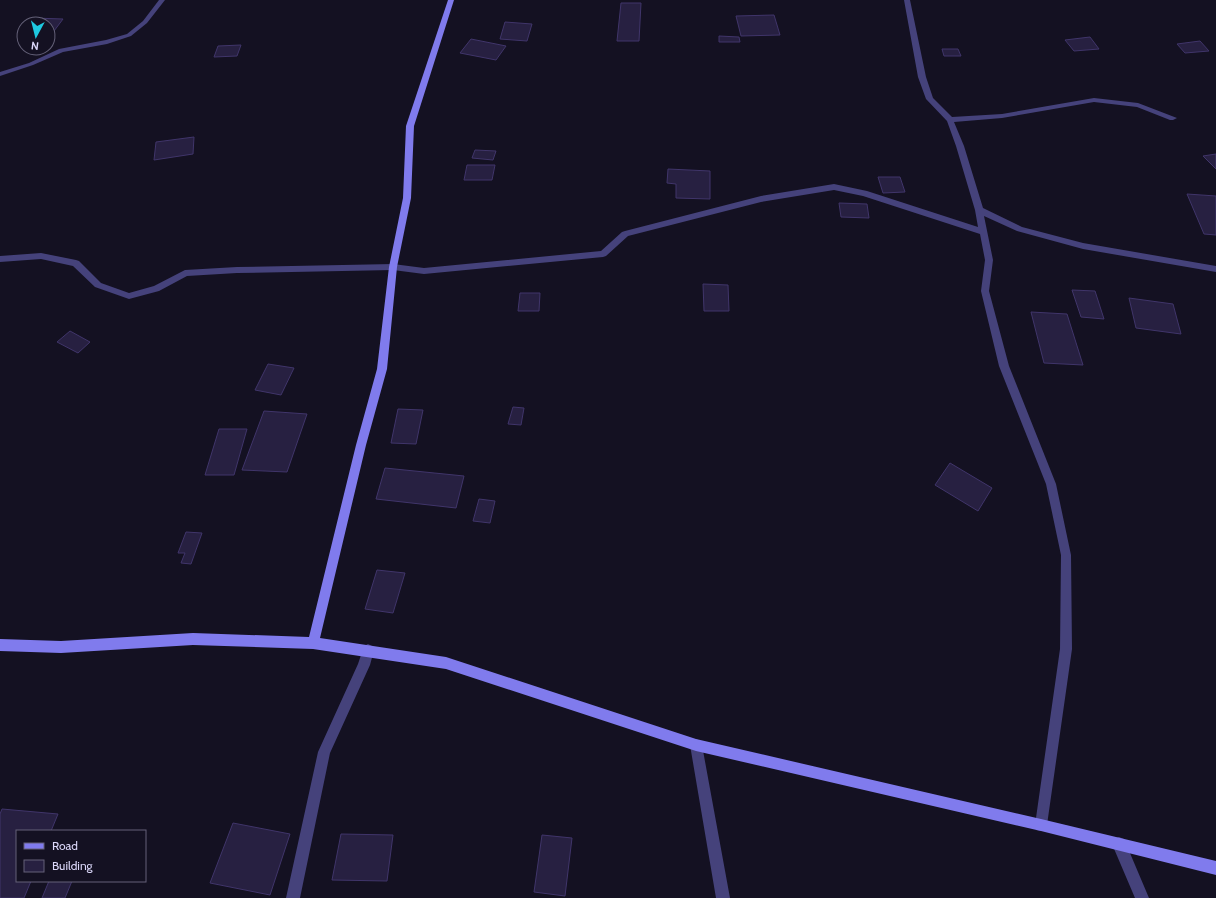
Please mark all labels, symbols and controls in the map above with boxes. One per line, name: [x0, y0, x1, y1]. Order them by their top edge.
north arrow: [16, 16, 56, 56]
text: N: [30, 39, 39, 53]
legend: [16, 830, 146, 882]
text: Road: [52, 838, 78, 853]
text: Building: [52, 858, 94, 873]

